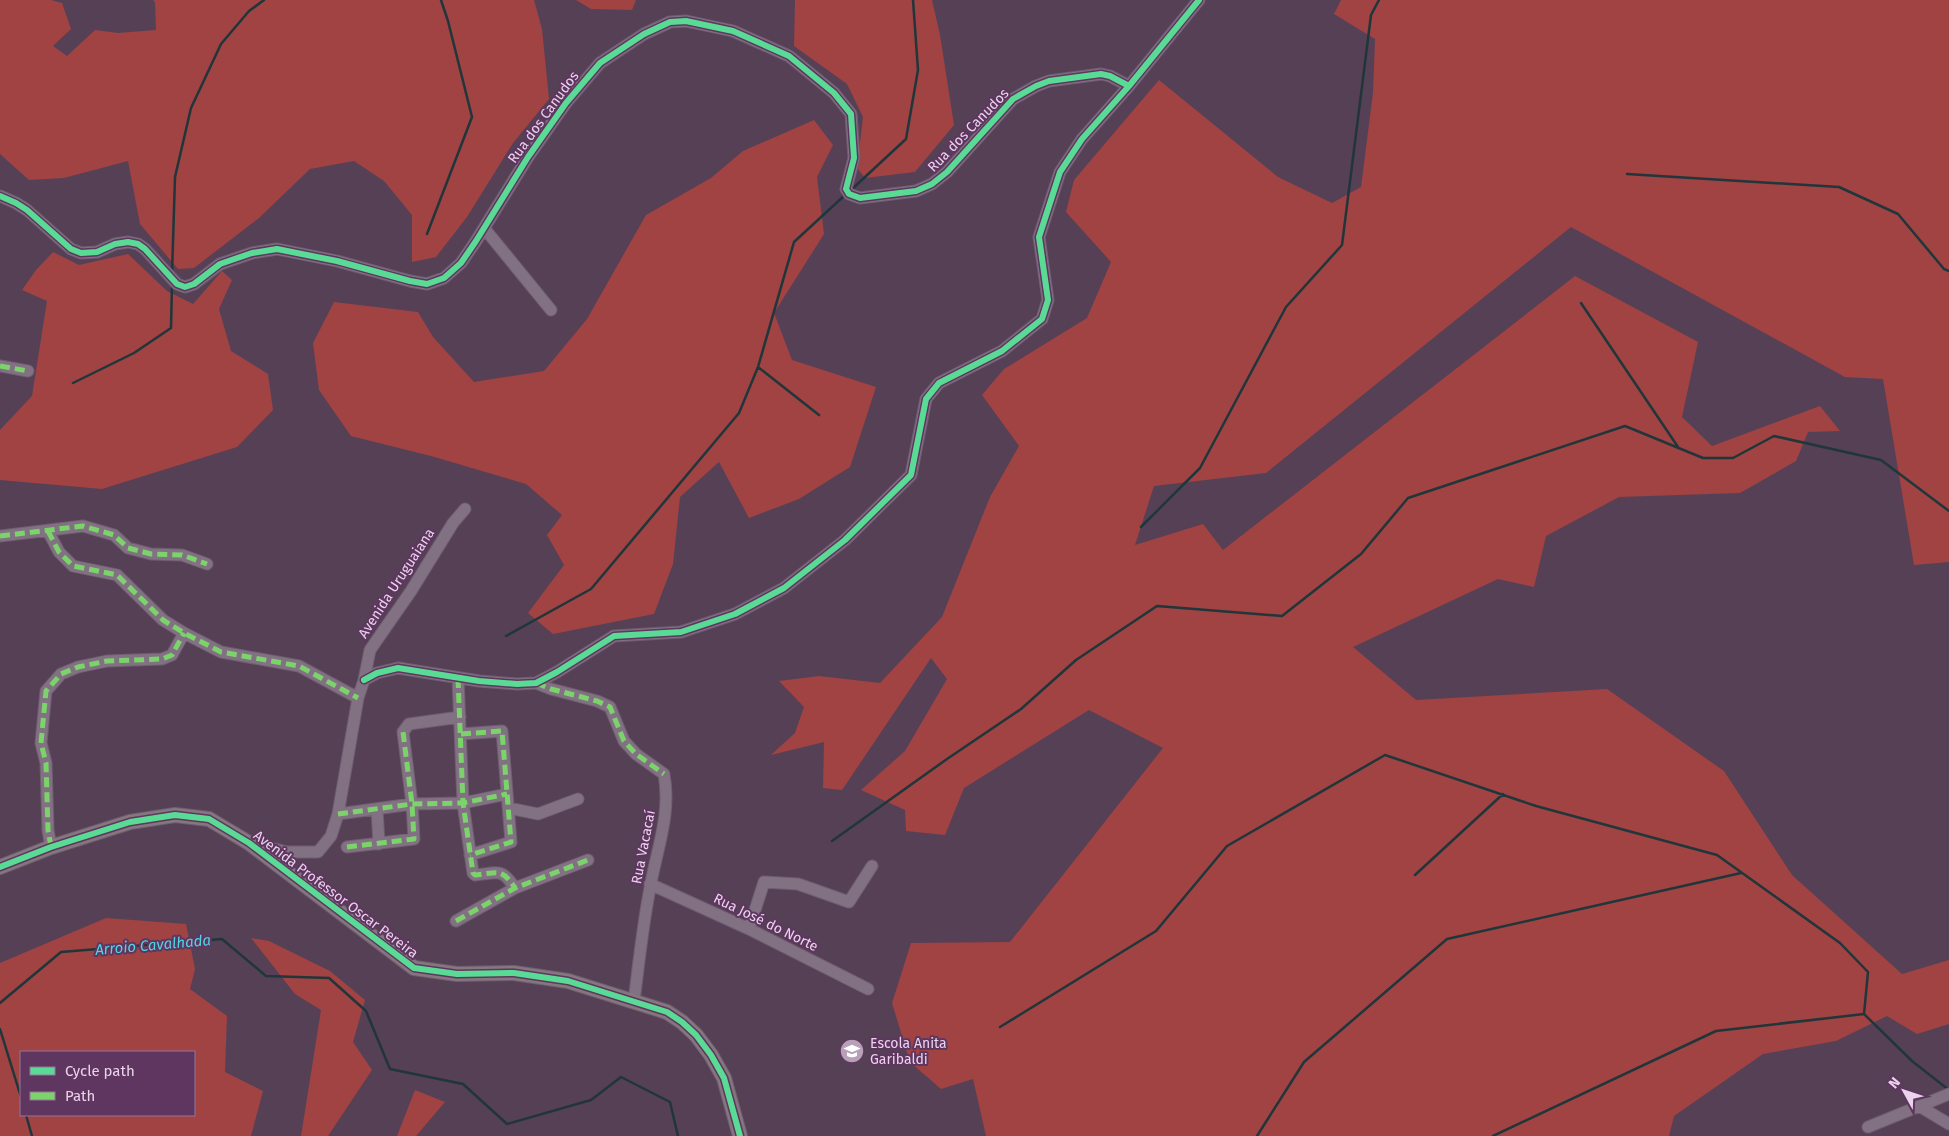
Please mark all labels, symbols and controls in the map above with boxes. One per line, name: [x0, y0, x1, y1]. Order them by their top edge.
street label: Rua dos Canudos: [504, 68, 583, 167]
street label: Rua dos Canudos: [924, 85, 1013, 176]
street label: Avenida Uruguaiana: [355, 525, 438, 641]
street label: Rua Vacacaí: [628, 809, 659, 886]
street label: Avenida Professor Oscar Pereira: [250, 827, 421, 962]
street label: Rua José do Norte: [711, 890, 821, 955]
water label: Arroio Cavalhada: [93, 931, 212, 959]
place label: Escola Anita Garibaldi: [870, 1035, 947, 1068]
school or university icon: Escola Anita Garibaldi: [839, 1038, 865, 1064]
legend: [20, 1051, 195, 1116]
text: Cycle path: [65, 1062, 135, 1080]
north arrow: [1879, 1066, 1929, 1116]
text: N: [1885, 1074, 1904, 1092]
text: Path: [65, 1087, 95, 1105]

